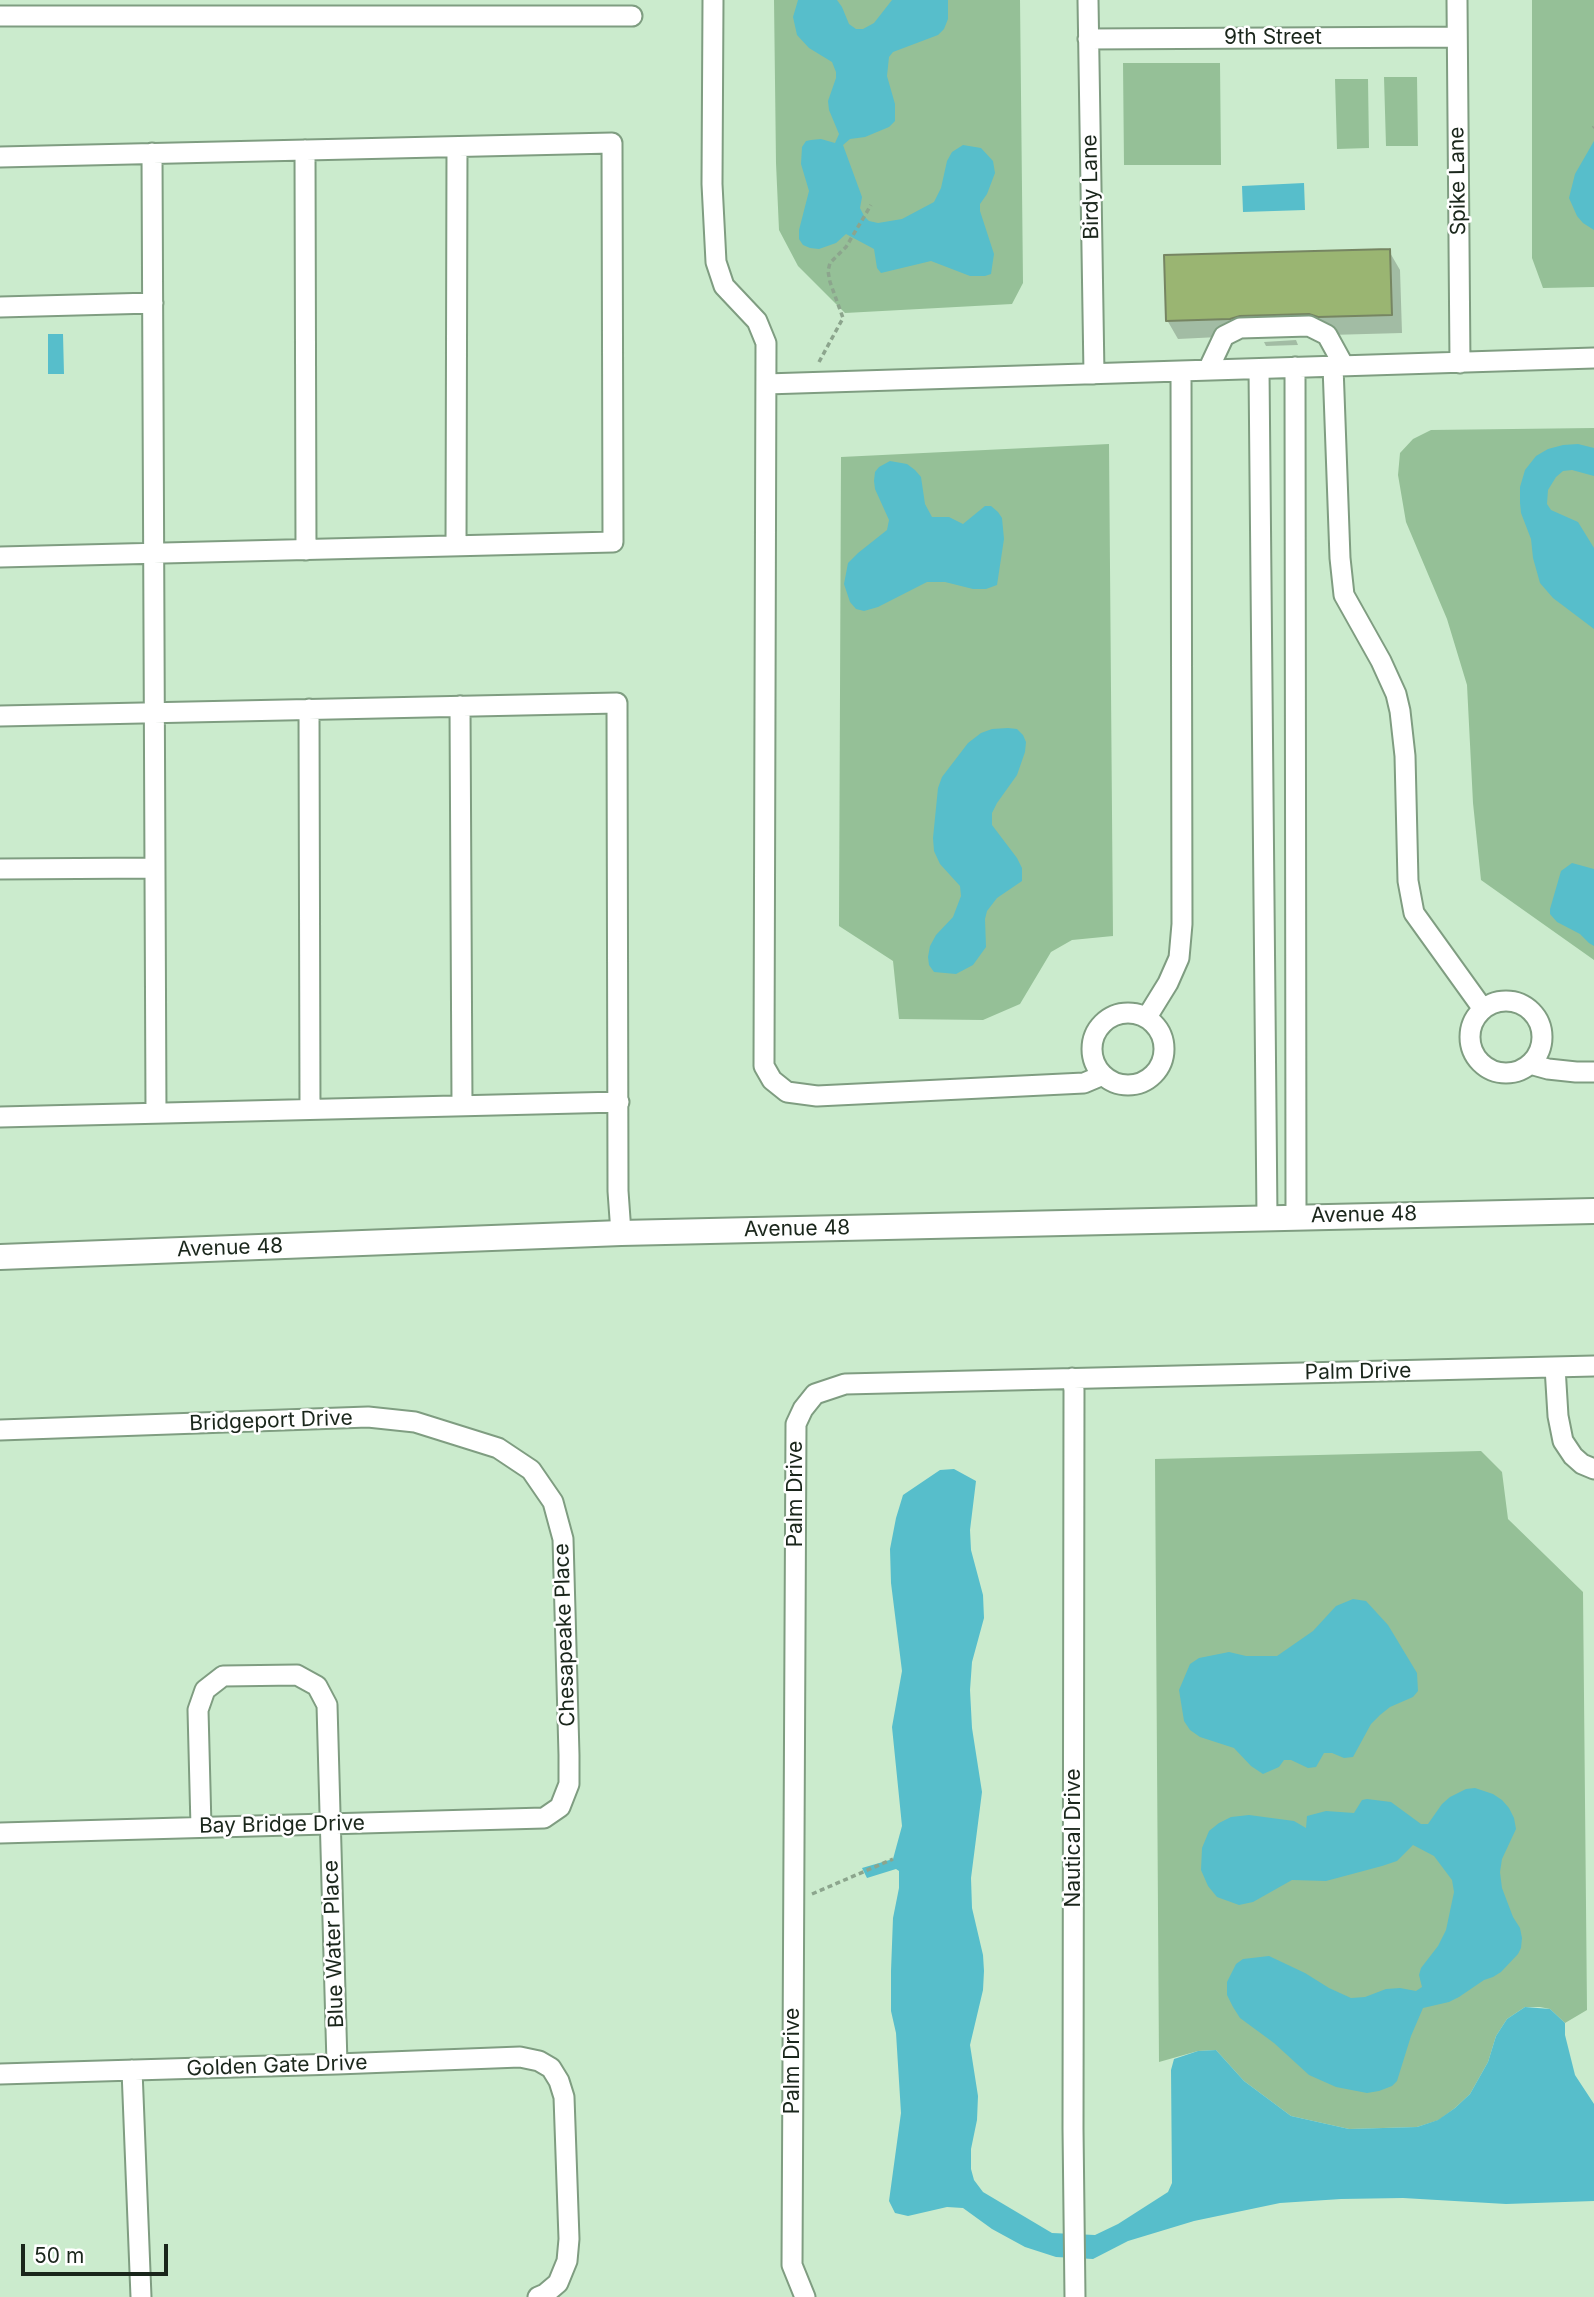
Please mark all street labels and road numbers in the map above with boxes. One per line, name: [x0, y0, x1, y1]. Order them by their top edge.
street label: 9th Street: [1224, 25, 1322, 51]
street label: Spike Lane: [1444, 126, 1472, 236]
street label: Birdy Lane: [1077, 134, 1105, 240]
street label: Avenue 48: [1311, 1201, 1417, 1229]
street label: Avenue 48: [744, 1215, 850, 1243]
street label: Avenue 48: [176, 1234, 284, 1262]
street label: Palm Drive: [1304, 1358, 1412, 1386]
street label: Bridgeport Drive: [189, 1406, 353, 1436]
street label: Palm Drive: [783, 1441, 809, 1547]
street label: Chesapeake Place: [549, 1543, 581, 1727]
street label: Nautical Drive: [1061, 1768, 1087, 1908]
street label: Bay Bridge Drive: [199, 1811, 365, 1839]
street label: Blue Water Place: [318, 1860, 350, 2028]
street label: Palm Drive: [780, 2008, 806, 2114]
street label: Golden Gate Drive: [186, 2050, 368, 2082]

